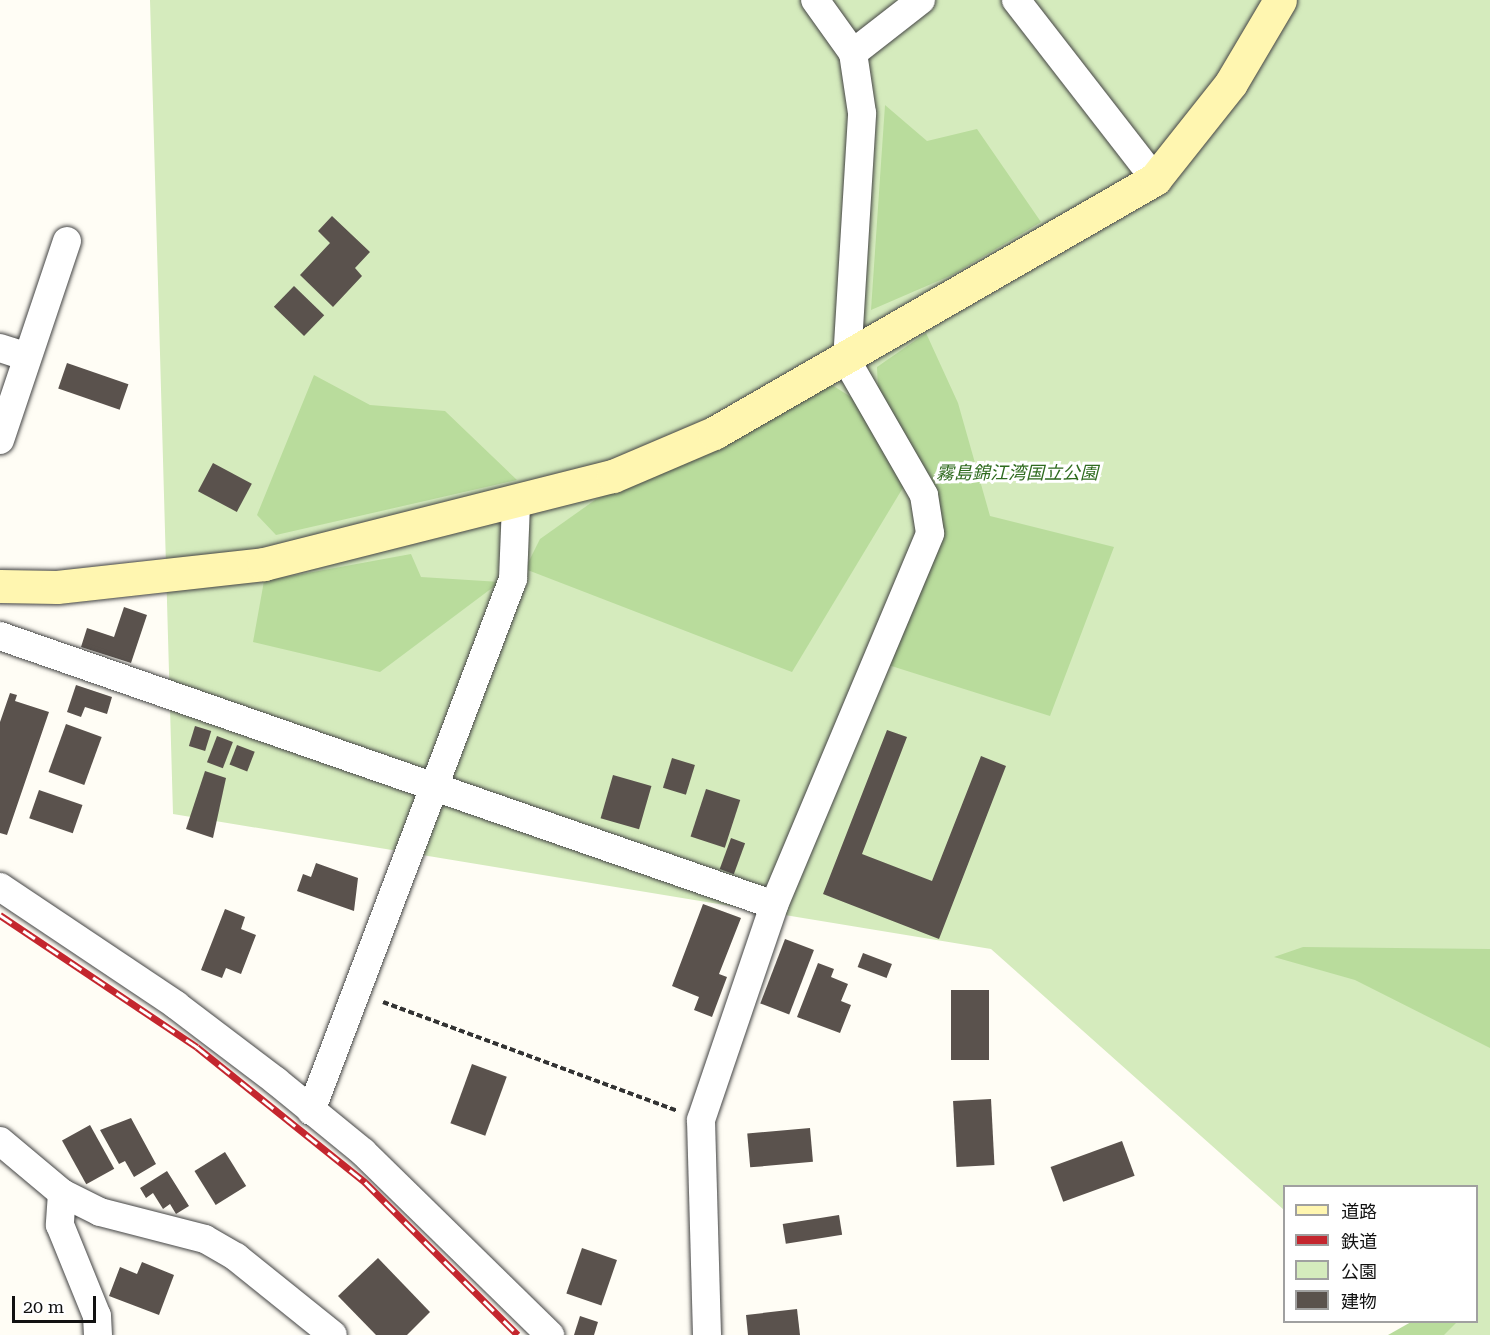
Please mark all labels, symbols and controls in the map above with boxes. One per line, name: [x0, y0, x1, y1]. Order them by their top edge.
park label: 霧島錦江湾国立公園: [936, 462, 1098, 484]
legend: [1283, 1185, 1478, 1323]
text: 道路: [1341, 1201, 1377, 1222]
text: 鉄道: [1341, 1231, 1377, 1252]
text: 公園: [1341, 1261, 1377, 1282]
scale bar: [15, 1284, 99, 1322]
text: 建物: [1341, 1291, 1377, 1312]
text: 20 m: [23, 1296, 64, 1317]

